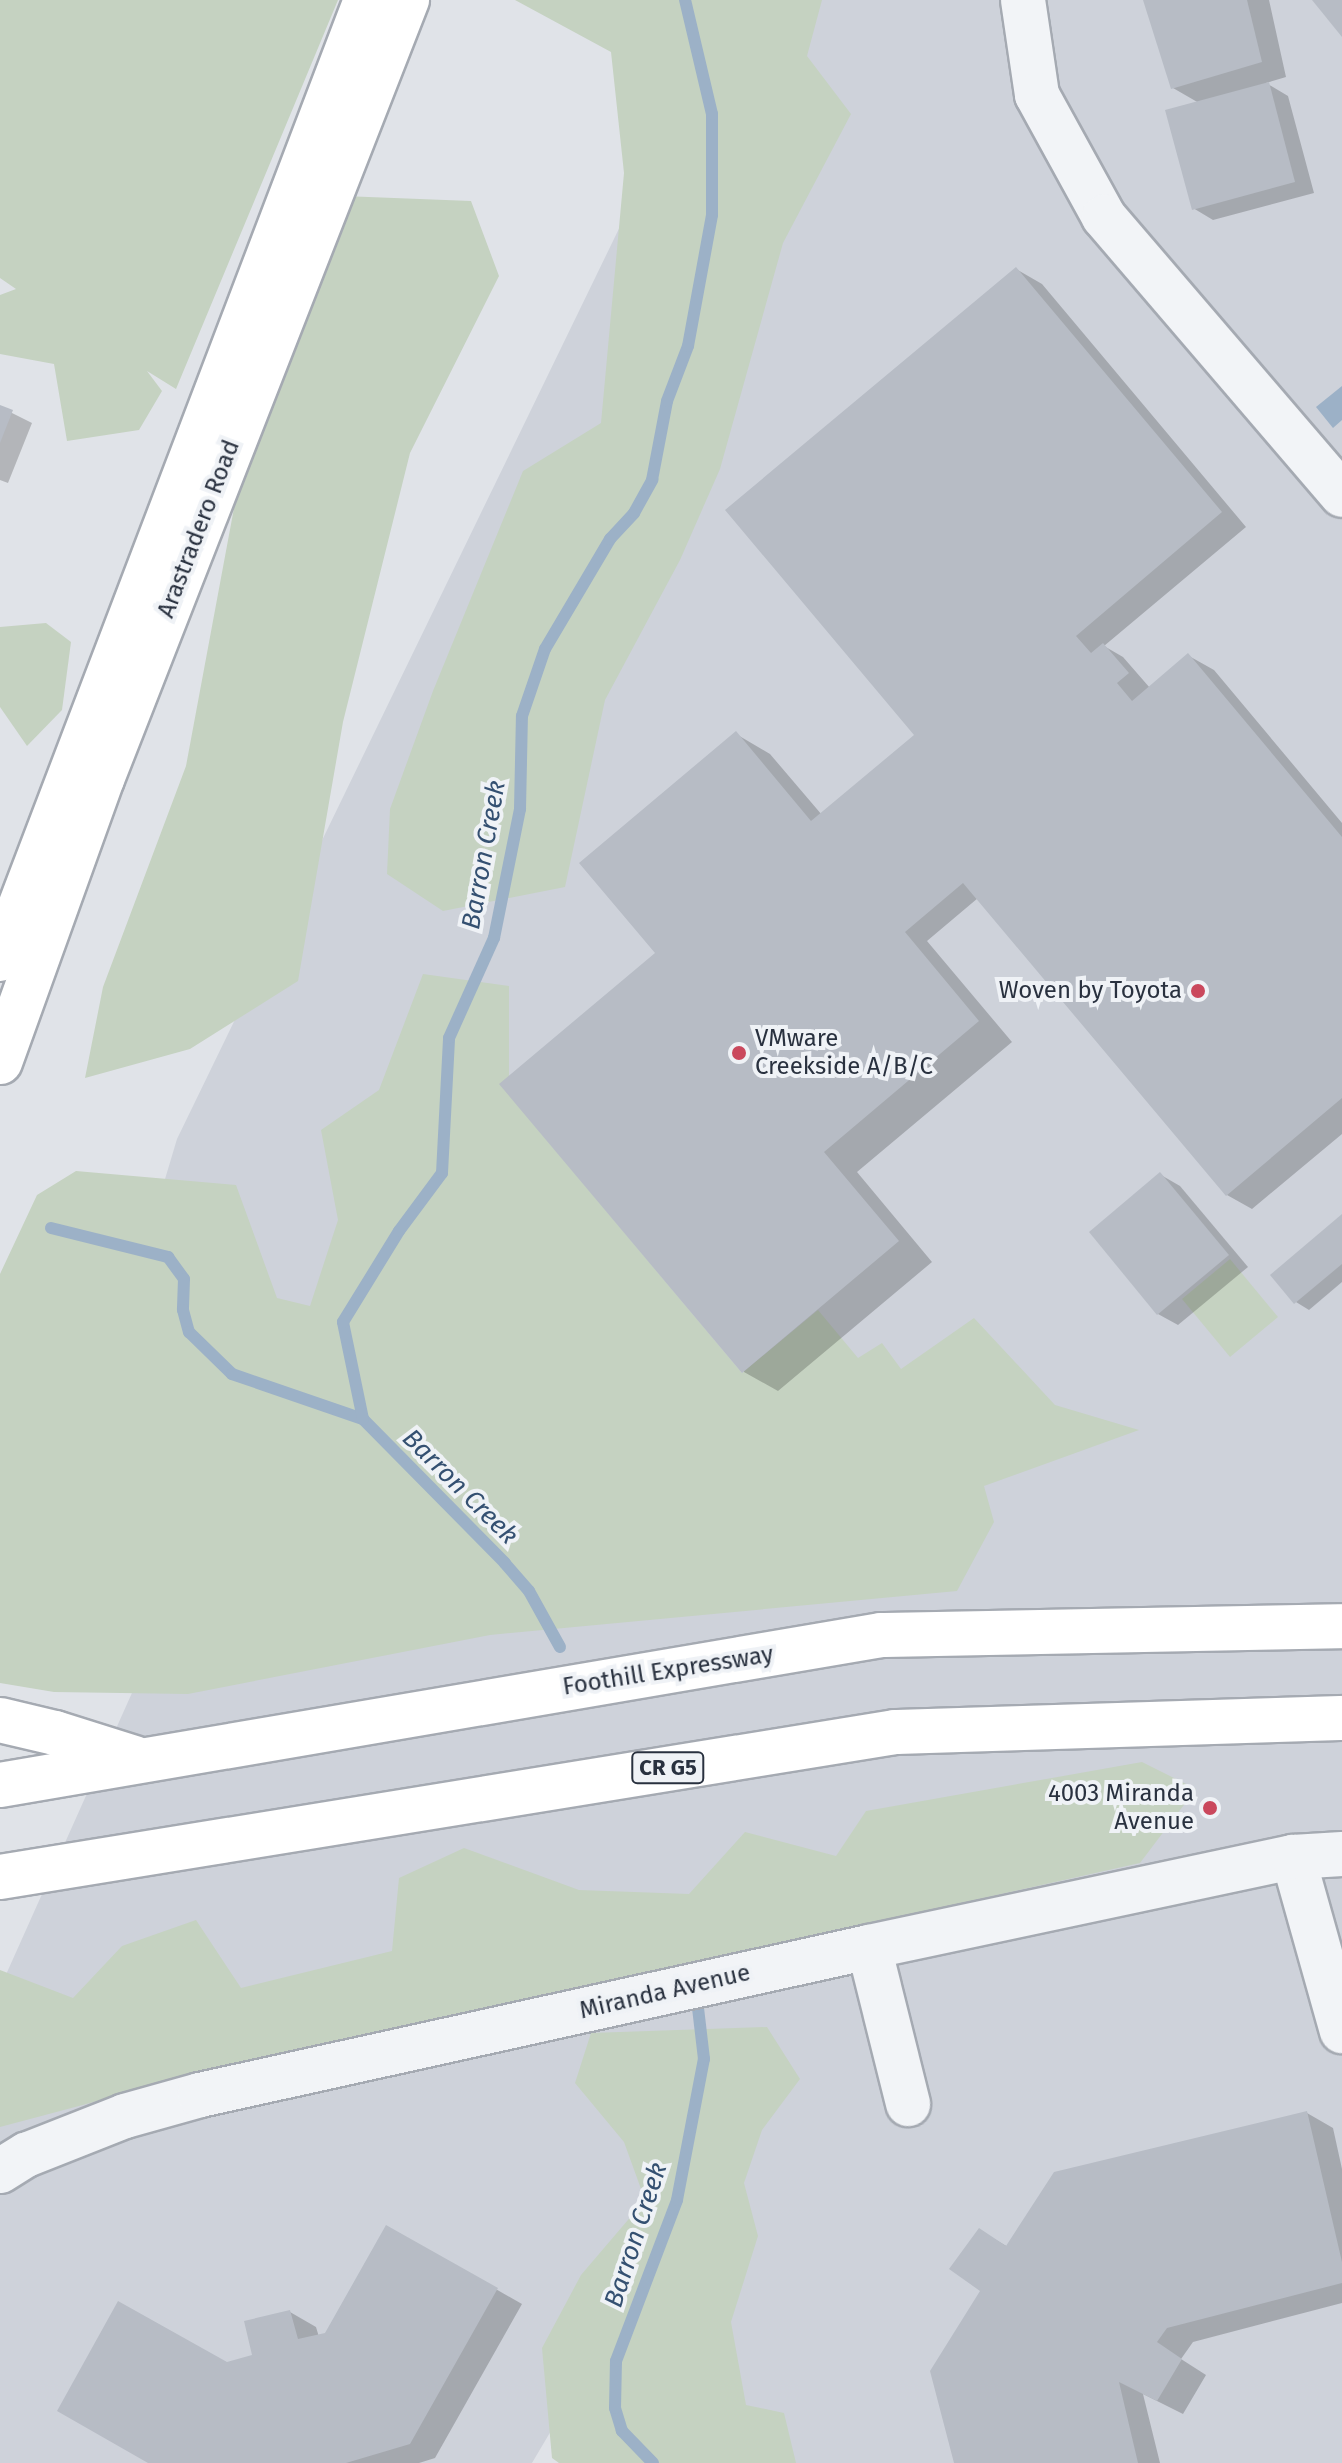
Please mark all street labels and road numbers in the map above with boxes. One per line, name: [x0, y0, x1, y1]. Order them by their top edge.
street label: Arastradero Road: [152, 436, 246, 622]
street label: Foothill Expressway: [561, 1640, 775, 1702]
road number: CR G5: [630, 1750, 706, 1786]
street label: Miranda Avenue: [577, 1958, 753, 2026]

